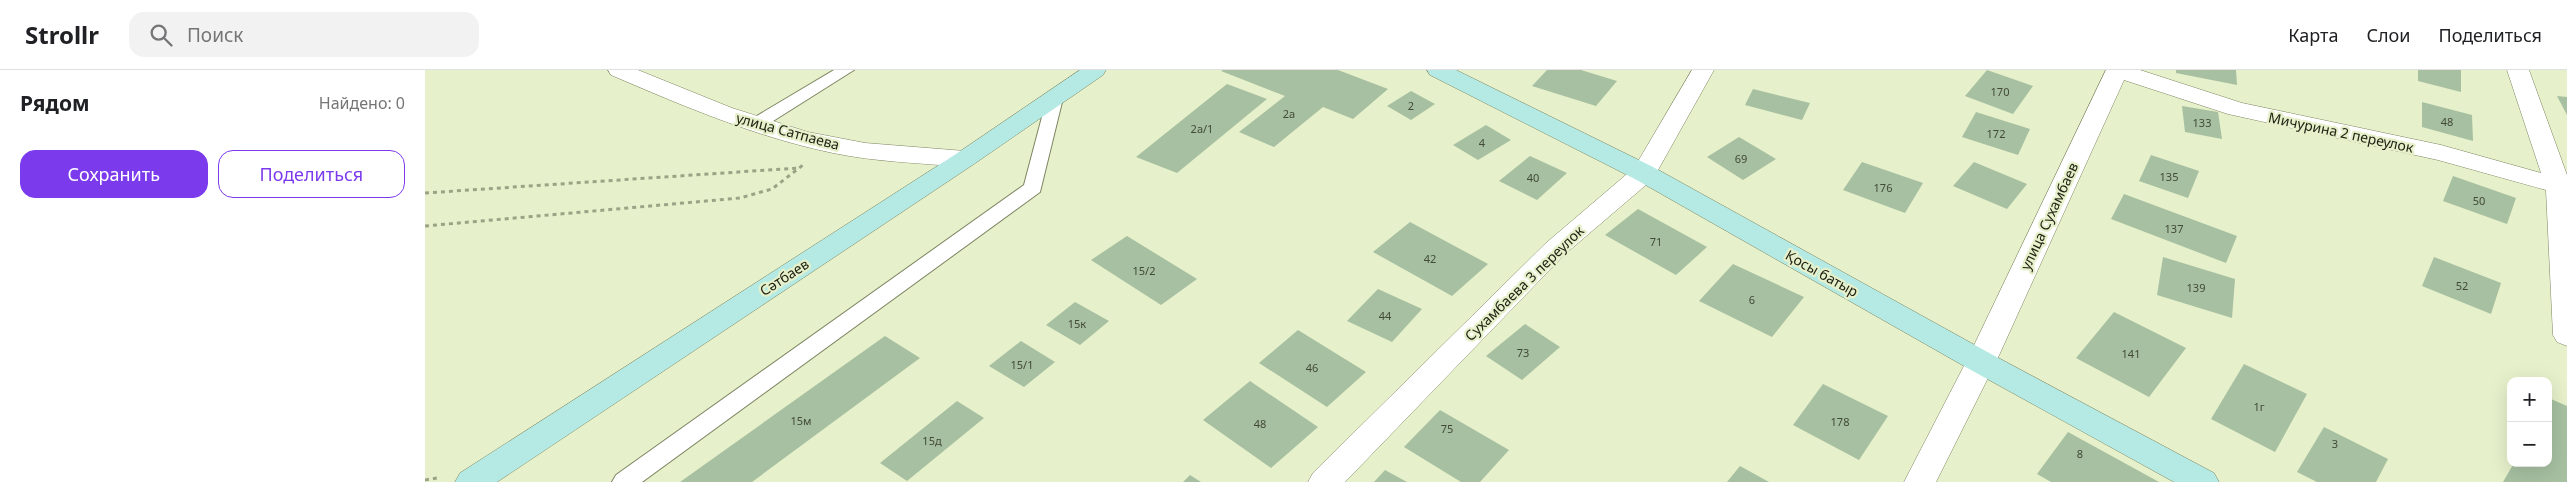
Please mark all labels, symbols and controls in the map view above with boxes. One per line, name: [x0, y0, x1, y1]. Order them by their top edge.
search box: [129, 12, 479, 57]
text: Strollr: [25, 18, 99, 51]
icon: search: [147, 21, 175, 49]
text: Поиск: [187, 22, 243, 48]
text: Карта: [2288, 23, 2338, 47]
text: Слои: [2366, 23, 2410, 47]
text: Поделиться: [2438, 23, 2542, 47]
house number: 170: [1991, 84, 2009, 99]
text: Рядом: [20, 89, 90, 117]
text: Найдено: 0: [319, 92, 405, 114]
house number: 2: [1408, 98, 1414, 113]
house number: 2а: [1283, 106, 1295, 121]
street label: Мичурина 2 переулок: [2267, 107, 2416, 157]
street label: улица Сатпаева: [734, 108, 842, 154]
house number: 48: [2441, 114, 2453, 129]
house number: 133: [2193, 115, 2211, 130]
house number: 2а/1: [1191, 121, 1213, 136]
house number: 172: [1987, 126, 2005, 141]
house number: 4: [1479, 135, 1486, 150]
button: Сохранить: [20, 150, 208, 198]
button: Поделиться: [218, 150, 405, 198]
house number: 69: [1735, 151, 1747, 166]
street label: улица Сухамбаев: [2016, 159, 2082, 273]
house number: 135: [2160, 169, 2178, 184]
house number: 40: [1527, 170, 1539, 185]
house number: 176: [1874, 180, 1892, 195]
house number: 50: [2473, 193, 2485, 208]
street label: Сухамбаева 3 переулок: [1460, 221, 1588, 345]
house number: 137: [2165, 221, 2183, 236]
house number: 71: [1650, 234, 1662, 249]
street label: Қосы батыр: [1782, 245, 1862, 301]
house number: 42: [1424, 251, 1436, 266]
street label: Сәтбаев: [756, 254, 812, 300]
house number: 15/2: [1133, 263, 1155, 278]
house number: 52: [2456, 278, 2468, 293]
house number: 139: [2187, 280, 2205, 295]
house number: 6: [1749, 292, 1755, 307]
house number: 44: [1379, 308, 1392, 323]
house number: 15к: [1068, 316, 1086, 331]
house number: 73: [1517, 345, 1529, 360]
house number: 141: [2122, 346, 2140, 361]
house number: 15/1: [1011, 357, 1033, 372]
house number: 46: [1306, 360, 1318, 375]
map controls: [2507, 377, 2552, 467]
button: +: [2507, 377, 2552, 422]
house number: 1г: [2253, 399, 2265, 414]
house number: 15м: [790, 413, 812, 428]
house number: 178: [1831, 414, 1849, 429]
house number: 48: [1254, 416, 1266, 431]
house number: 75: [1441, 421, 1453, 436]
button: −: [2507, 422, 2552, 467]
house number: 15д: [922, 433, 942, 448]
house number: 3: [2332, 436, 2338, 451]
house number: 8: [2077, 446, 2083, 461]

